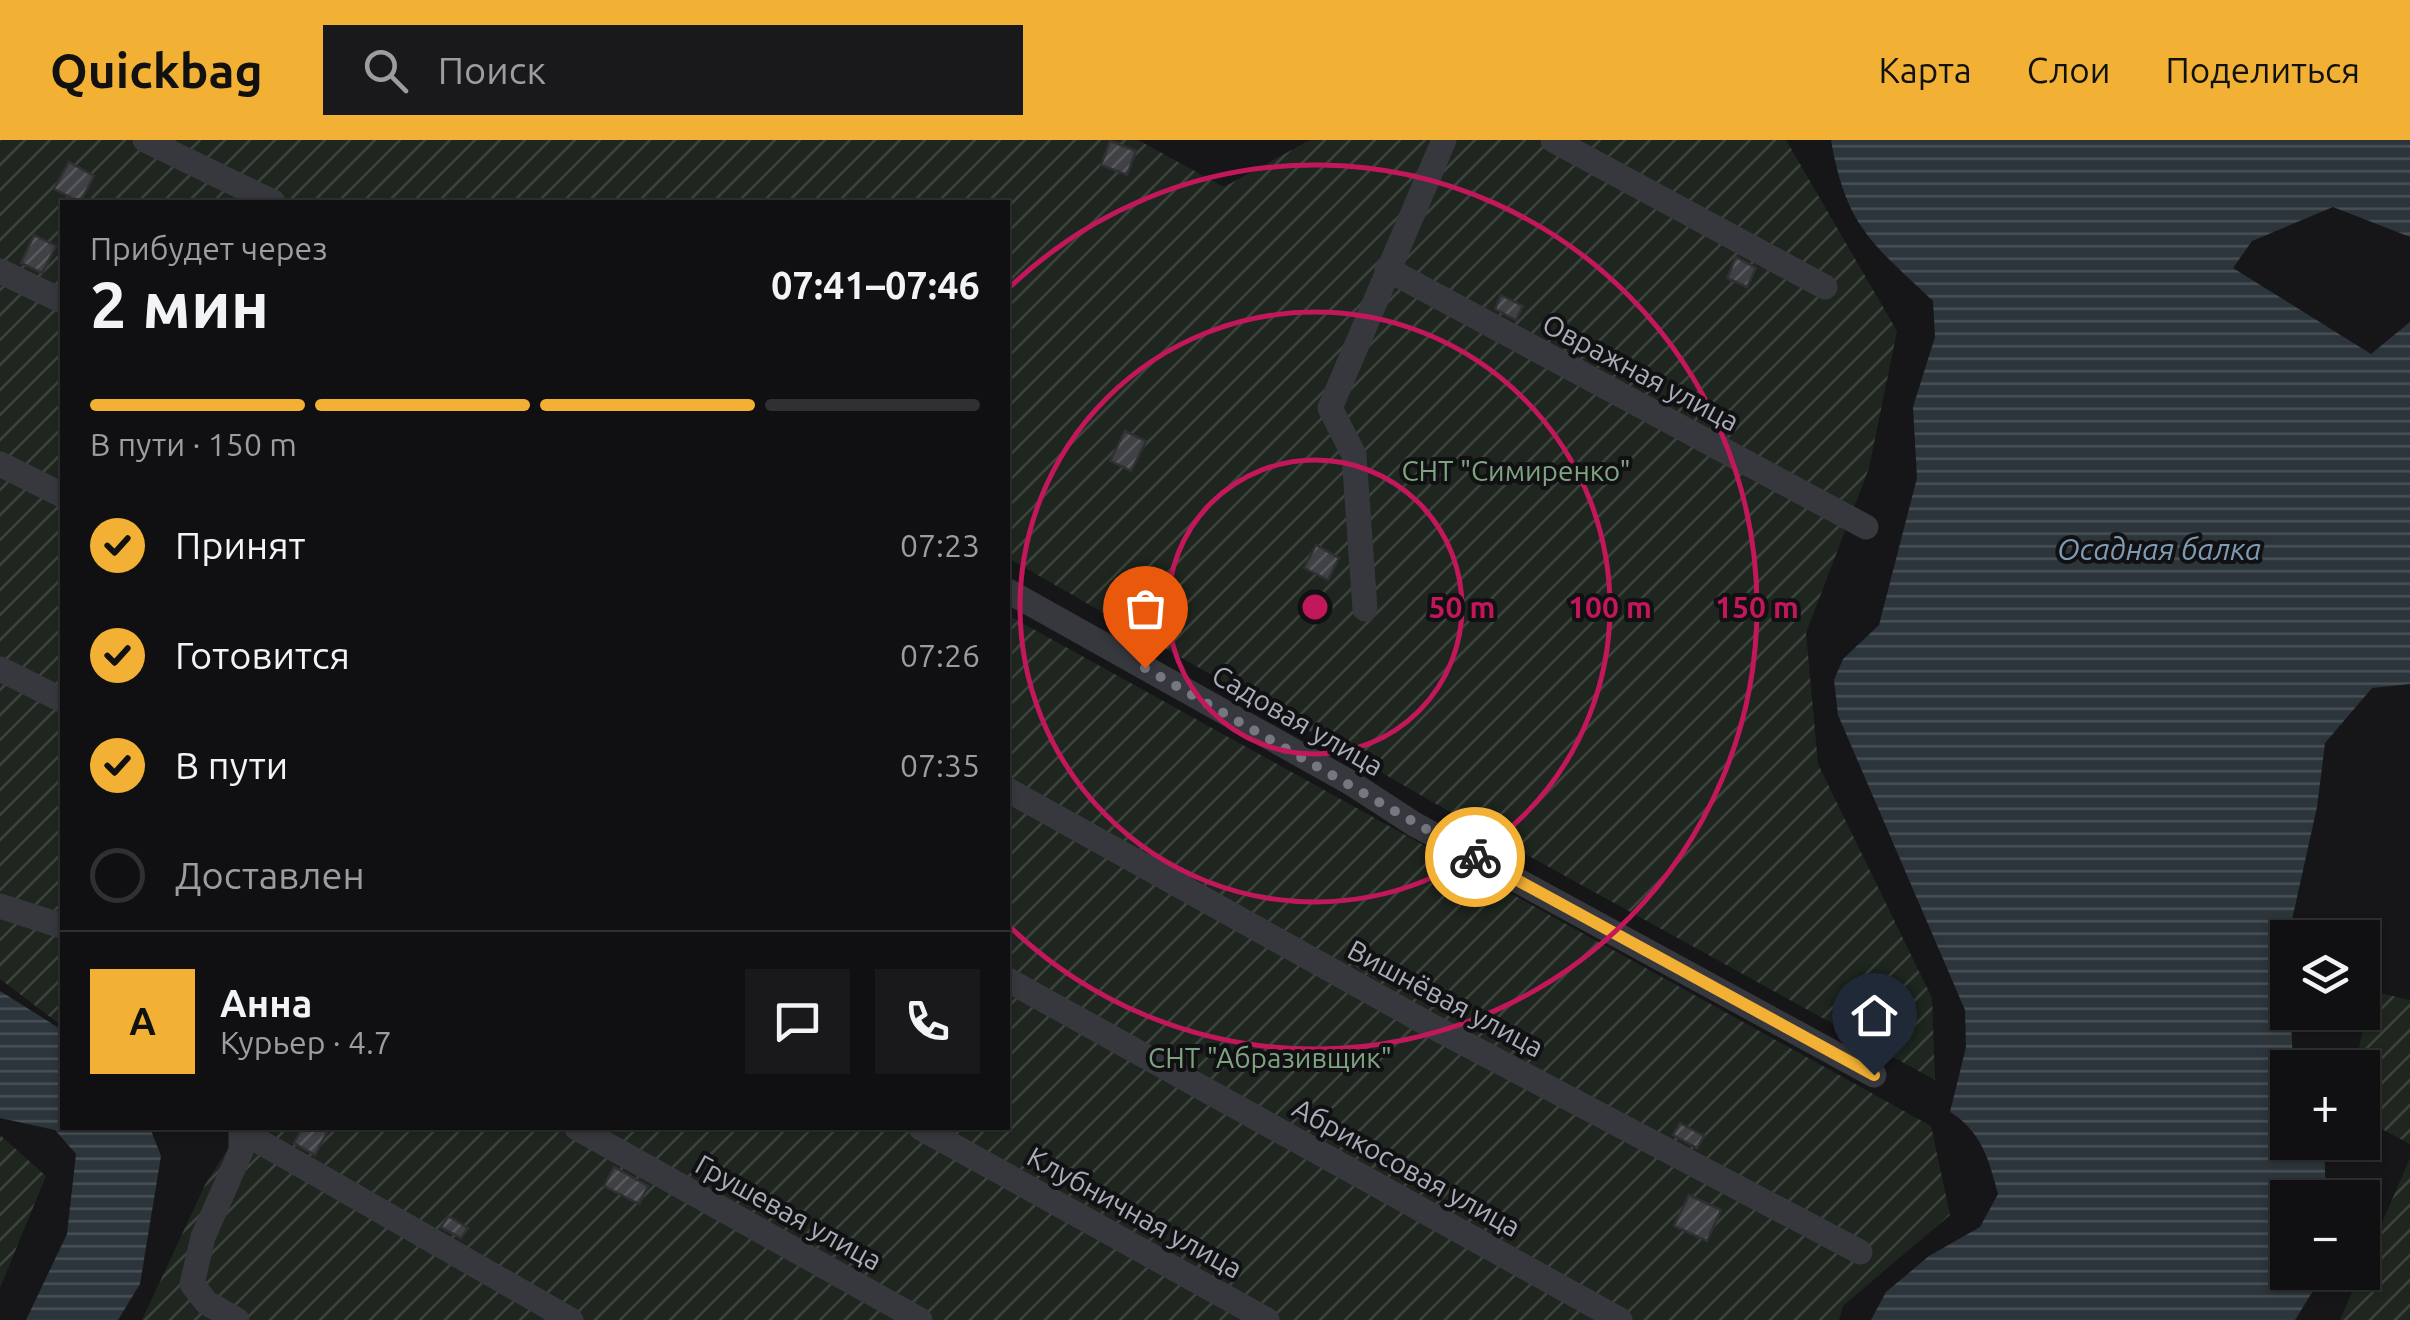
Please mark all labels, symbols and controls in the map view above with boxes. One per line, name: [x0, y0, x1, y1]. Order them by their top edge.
search box: [323, 25, 1023, 115]
text: Quickbag: [50, 43, 263, 97]
icon: search: [358, 43, 413, 98]
text: Поиск: [438, 49, 546, 91]
text: Карта: [1878, 50, 1972, 90]
text: Слои: [2027, 50, 2111, 90]
text: Поделиться: [2166, 50, 2360, 90]
text: Прибудет через: [90, 230, 328, 266]
text: 07:41–07:46: [771, 264, 980, 306]
text: 2 мин: [90, 267, 269, 340]
street label: Овражная улица: [1538, 307, 1744, 437]
text: В пути · 150 m: [90, 426, 297, 462]
park label: СНТ "Симиренко": [1401, 455, 1631, 486]
icon: check: [90, 518, 145, 573]
text: Принят: [175, 524, 305, 566]
text: 07:23: [900, 527, 980, 563]
water label: Осадная балка: [2057, 532, 2261, 566]
pin: [1103, 566, 1188, 669]
icon: bag: [1118, 581, 1173, 636]
centre of rings: [1297, 589, 1333, 625]
text: 50 m: [1429, 590, 1495, 624]
text: 100 m: [1568, 590, 1652, 624]
text: 150 m: [1715, 590, 1799, 624]
icon: check: [90, 628, 145, 683]
text: Готовится: [175, 634, 350, 676]
text: 07:26: [900, 637, 980, 673]
street label: Садовая улица: [1207, 658, 1389, 782]
icon: check: [90, 738, 145, 793]
text: В пути: [175, 744, 288, 786]
text: 07:35: [900, 747, 980, 783]
courier: [1425, 807, 1525, 907]
icon: bike: [1448, 830, 1503, 885]
text: Доставлен: [175, 854, 365, 896]
map controls: [2270, 920, 2380, 1290]
button: layers: [2270, 920, 2380, 1030]
street label: Вишнёвая улица: [1343, 933, 1549, 1063]
button: chat: [745, 969, 850, 1074]
button: phone: [875, 969, 980, 1074]
pin: [1832, 973, 1917, 1076]
text: Анна: [220, 982, 312, 1024]
icon: home: [1847, 988, 1902, 1043]
text: А: [129, 1000, 156, 1042]
text: Курьер · 4.7: [220, 1024, 392, 1060]
park label: СНТ "Абразивщик": [1148, 1042, 1392, 1073]
button: +: [2270, 1050, 2380, 1160]
street label: Абрикосовая улица: [1288, 1092, 1526, 1242]
street label: Клубничная улица: [1022, 1140, 1248, 1284]
street label: Грушевая улица: [691, 1148, 887, 1276]
button: −: [2270, 1180, 2380, 1290]

